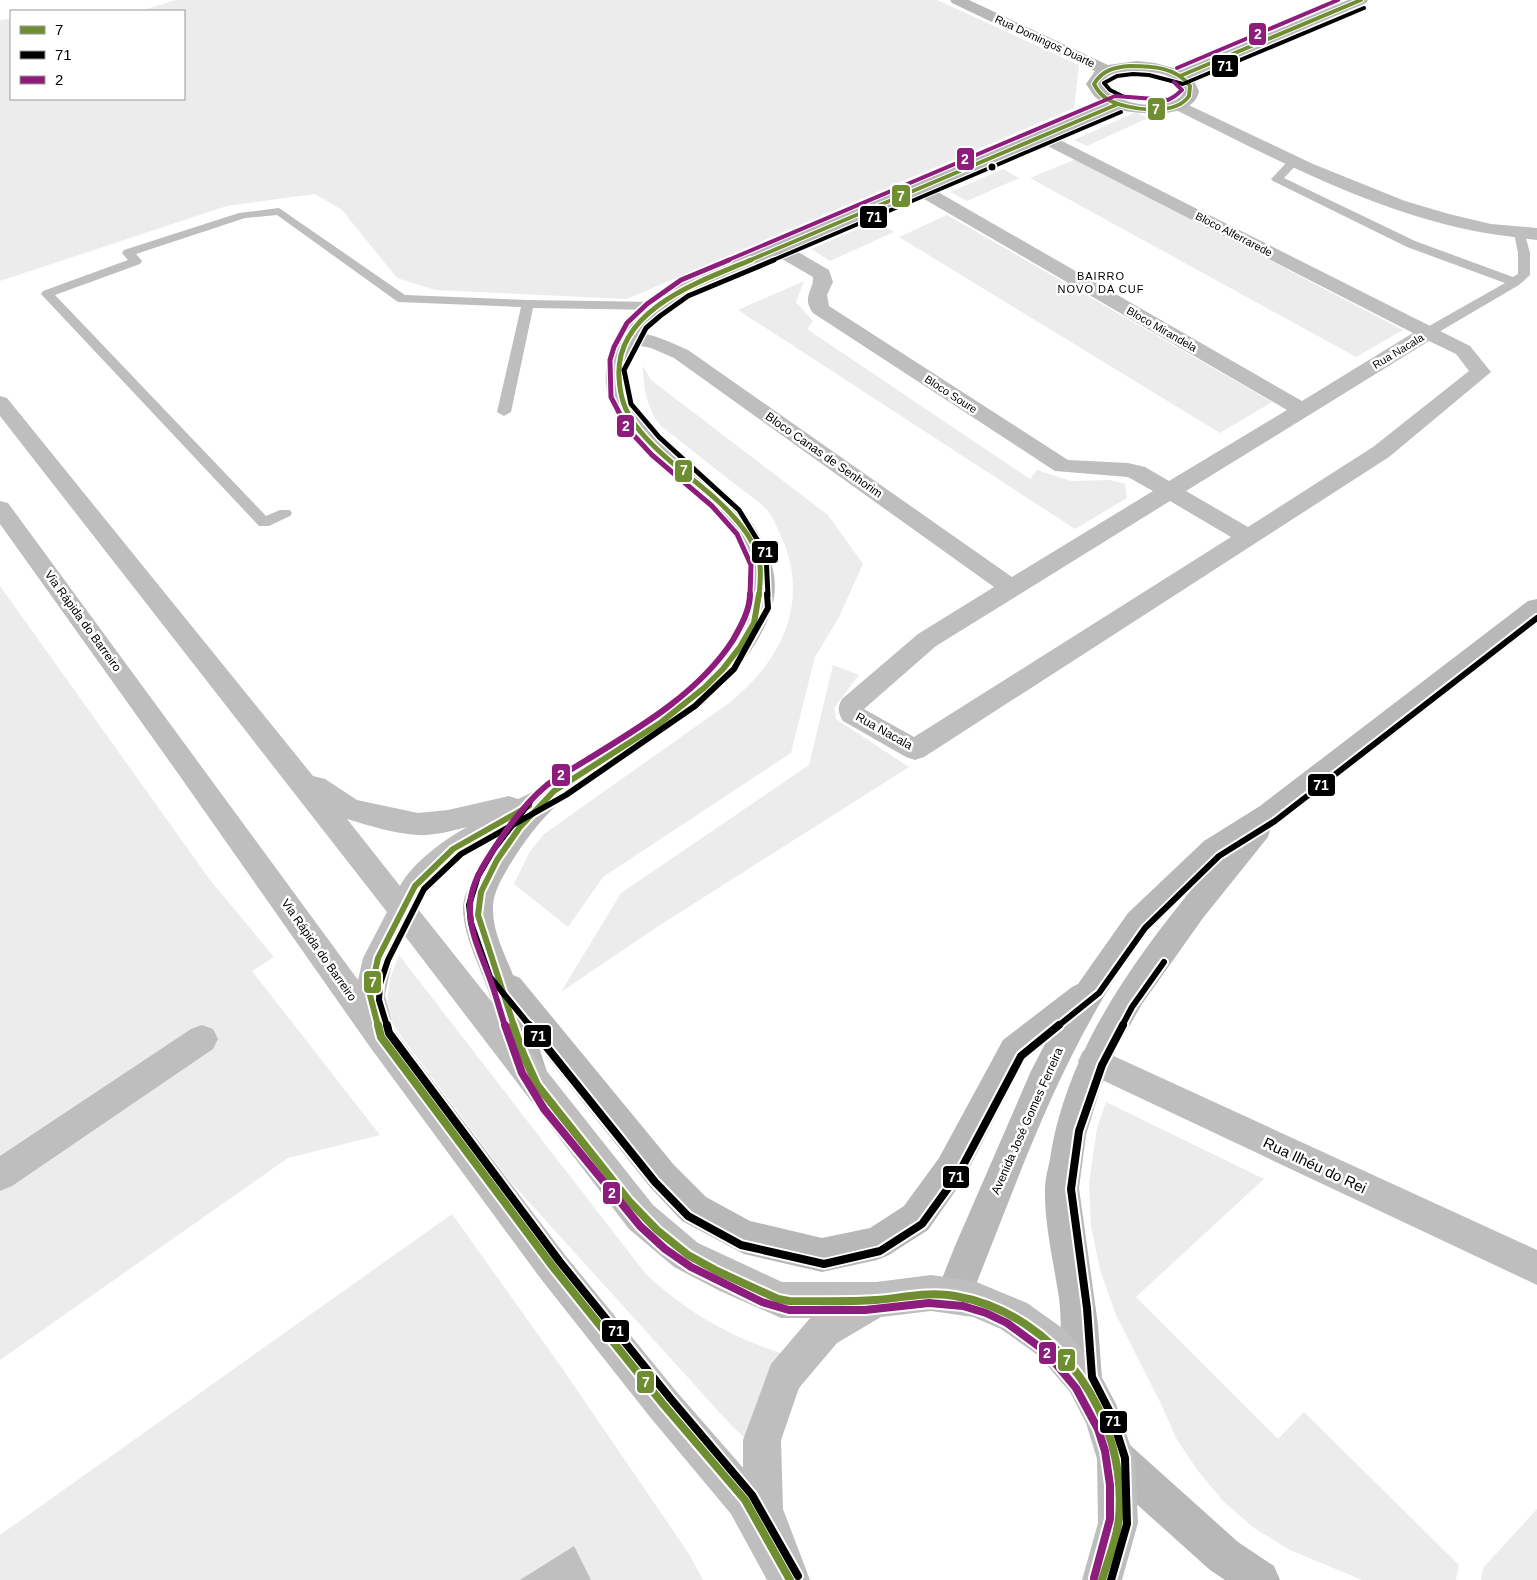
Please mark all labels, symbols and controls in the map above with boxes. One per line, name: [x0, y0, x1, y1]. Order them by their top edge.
legend: [10, 10, 185, 100]
street label: Rua Domingos Duarte: [993, 13, 1097, 69]
text: 7: [55, 21, 63, 38]
line badge: 2: [1248, 22, 1267, 46]
text: 2: [1254, 26, 1262, 42]
text: 71: [55, 46, 72, 63]
line badge: 71: [1211, 54, 1239, 78]
text: 71: [1217, 58, 1233, 74]
text: 2: [55, 71, 63, 88]
line badge: 7: [1147, 97, 1166, 121]
text: 7: [1152, 101, 1160, 117]
line badge: 2: [956, 147, 975, 171]
text: 2: [961, 151, 969, 167]
unlabelled marker: [987, 162, 997, 172]
line badge: 7: [891, 184, 911, 208]
text: 7: [897, 188, 905, 204]
line badge: 71: [859, 205, 888, 229]
text: 71: [866, 209, 882, 225]
street label: Bloco Alferrarede: [1194, 209, 1274, 259]
district label: BAIRRO NOVO DA CUF: [1058, 270, 1144, 295]
street label: Bloco Mirandela: [1125, 304, 1200, 354]
street label: Rua Nacala: [1370, 331, 1426, 371]
street label: Bloco Soure: [923, 373, 979, 415]
street label: Bloco Canas de Senhorim: [763, 409, 885, 501]
line badge: 2: [616, 414, 635, 438]
text: 2: [622, 418, 630, 434]
line badge: 7: [674, 459, 693, 483]
text: 7: [680, 462, 688, 478]
line badge: 71: [751, 540, 779, 564]
text: 71: [757, 544, 773, 560]
street label: Via Rápida do Barreiro: [42, 568, 124, 674]
street label: Rua Nacala: [853, 710, 915, 752]
line badge: 2: [551, 763, 571, 787]
text: 2: [557, 767, 565, 783]
line badge: 71: [1307, 773, 1336, 797]
text: 71: [1313, 777, 1329, 793]
street label: Via Rápida do Barreiro: [279, 896, 360, 1004]
line badge: 7: [363, 970, 382, 994]
text: 7: [369, 974, 377, 990]
line badge: 71: [523, 1024, 552, 1048]
text: 71: [530, 1028, 546, 1044]
street label: Avenida José Gomes Ferreira: [988, 1045, 1066, 1197]
street label: Rua Ilhéu do Rei: [1261, 1134, 1369, 1196]
line badge: 71: [942, 1165, 970, 1189]
text: 71: [948, 1169, 964, 1185]
line badge: 2: [602, 1181, 621, 1205]
text: 2: [608, 1185, 616, 1201]
line badge: 71: [601, 1319, 630, 1343]
text: 71: [608, 1323, 624, 1339]
line badge: 2: [1038, 1341, 1057, 1365]
text: 2: [1043, 1345, 1051, 1361]
line badge: 7: [1057, 1348, 1076, 1372]
text: 7: [1063, 1352, 1071, 1368]
line badge: 7: [636, 1370, 655, 1394]
text: 7: [642, 1374, 650, 1390]
line badge: 71: [1099, 1410, 1128, 1434]
text: 71: [1105, 1413, 1121, 1429]

